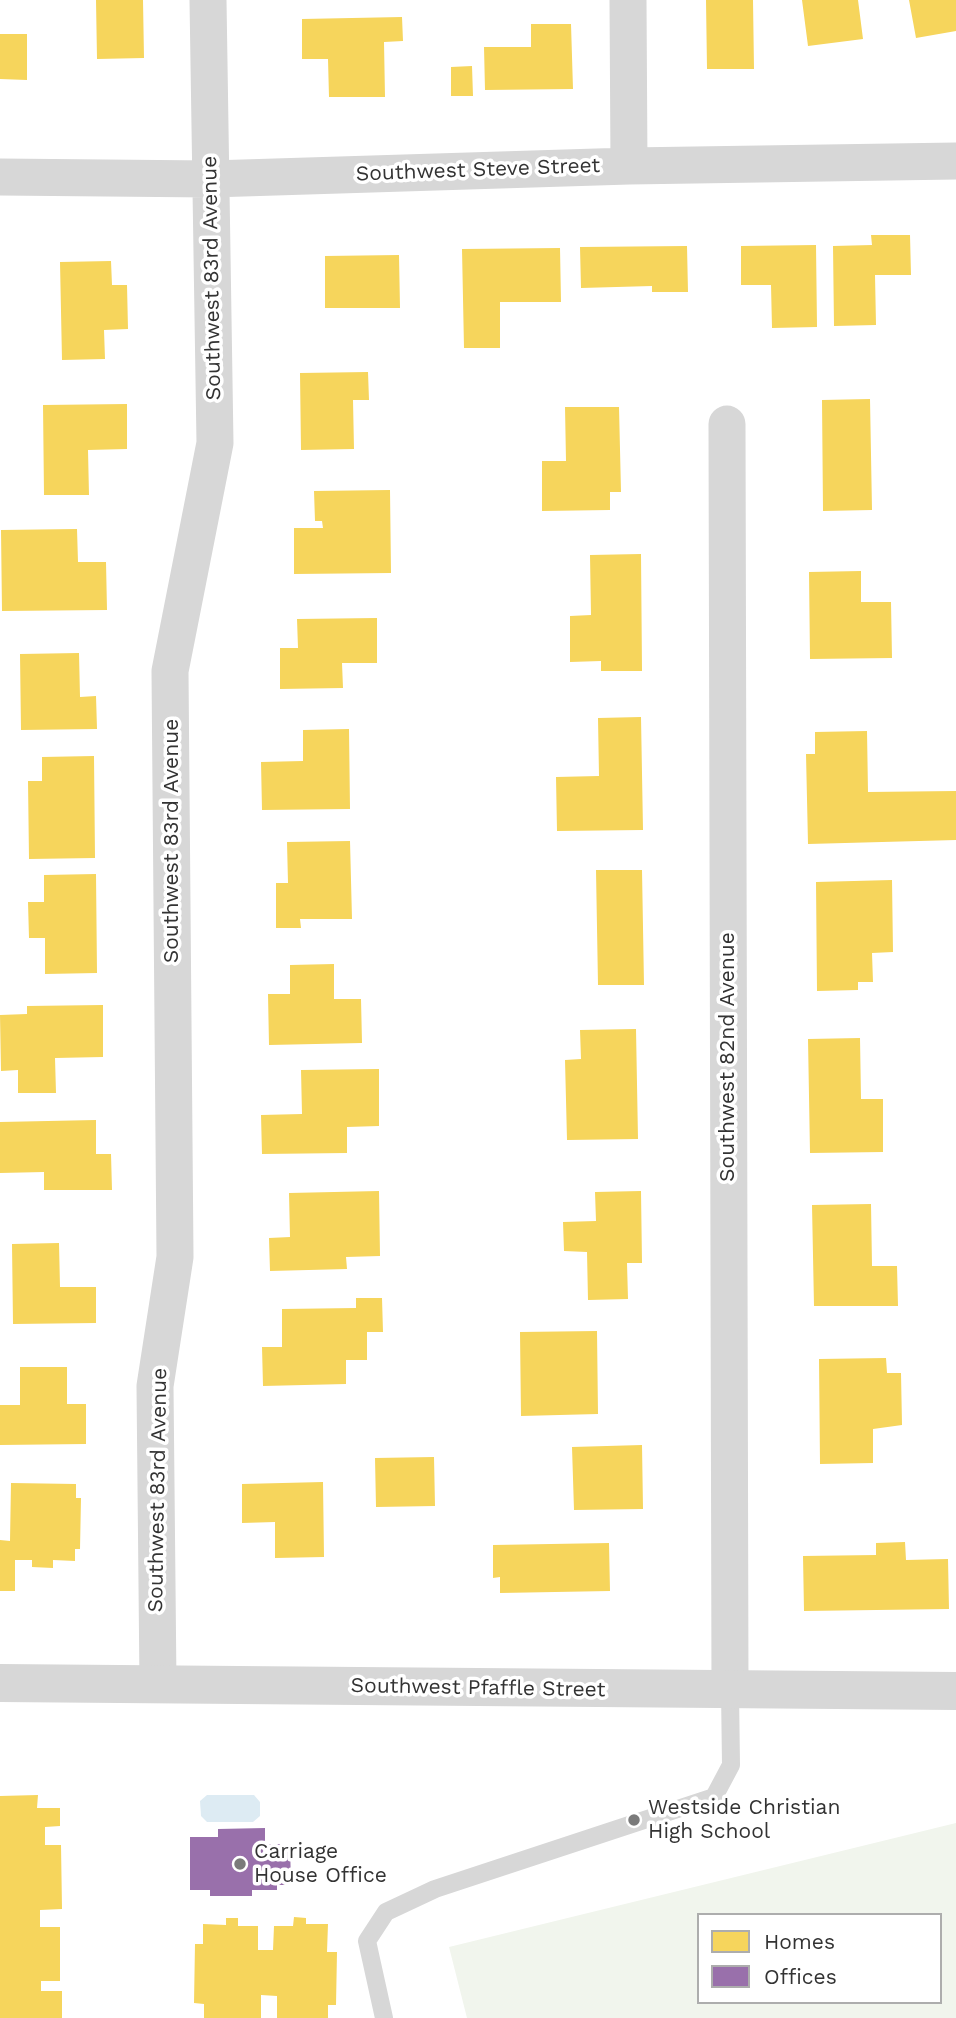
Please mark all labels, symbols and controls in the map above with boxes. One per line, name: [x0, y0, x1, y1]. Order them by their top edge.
street label: Southwest Steve Street: [355, 153, 601, 187]
street label: Southwest 83rd Avenue: [197, 155, 227, 401]
street label: Southwest 83rd Avenue: [159, 719, 185, 963]
street label: Southwest 82nd Avenue: [715, 932, 741, 1182]
street label: Southwest 83rd Avenue: [143, 1367, 173, 1613]
street label: Southwest Pfaffle Street: [350, 1673, 606, 1703]
place label: Westside Christian High School: [648, 1795, 840, 1845]
marker: Westside Christian High School: [626, 1812, 642, 1828]
place label: Carriage House Office: [254, 1839, 387, 1889]
marker: Carriage House Office: [232, 1856, 248, 1872]
legend: [697, 1913, 942, 2004]
text: Homes: [764, 1929, 835, 1954]
text: Offices: [764, 1964, 837, 1989]

